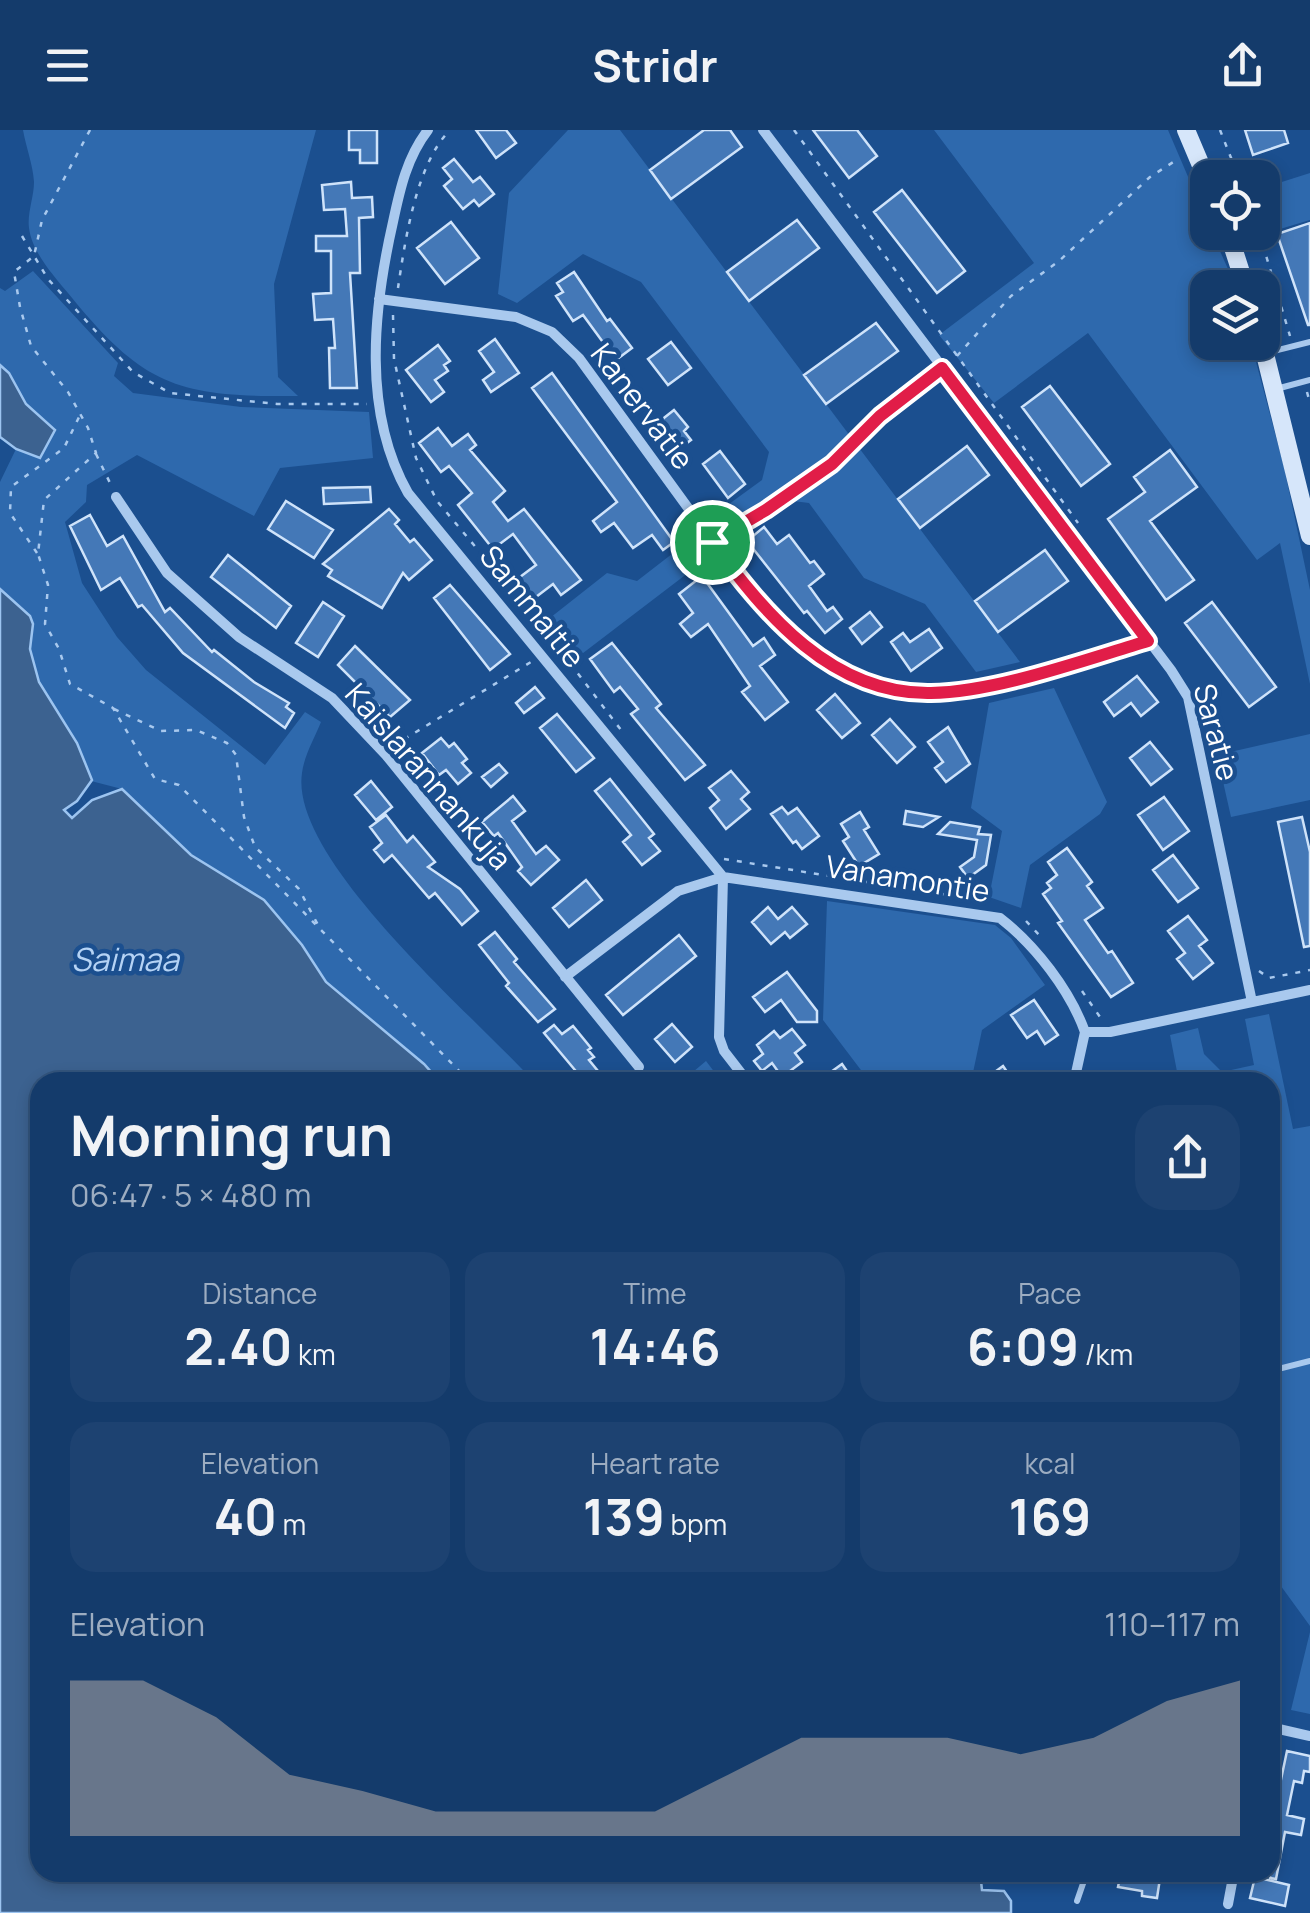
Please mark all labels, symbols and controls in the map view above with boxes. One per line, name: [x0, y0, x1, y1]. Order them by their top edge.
text: Stridr: [592, 34, 718, 96]
icon: menu: [40, 38, 95, 93]
icon: share: [1215, 38, 1270, 93]
map controls: [1190, 160, 1280, 360]
button: locate: [1190, 160, 1280, 250]
button: layers: [1190, 270, 1280, 360]
street label: Kanervatie: [582, 335, 704, 477]
pin: [670, 500, 755, 585]
icon: arrive: [685, 515, 740, 570]
street label: Sammaltie: [471, 536, 595, 676]
street label: Kaislarannankuja: [337, 674, 521, 878]
street label: Saratie: [1184, 679, 1250, 785]
street label: Vanamontie: [823, 845, 993, 911]
water label: Saimaa: [71, 937, 181, 981]
text: Morning run: [70, 1097, 393, 1173]
button: share: [1135, 1105, 1240, 1210]
text: 06:47 · 5 × 480 m: [70, 1173, 311, 1217]
text: Distance: [203, 1274, 317, 1312]
text: Time: [623, 1274, 687, 1312]
text: Pace: [1018, 1274, 1082, 1312]
text: 2.40: [184, 1312, 293, 1380]
text: 14:46: [590, 1312, 720, 1380]
text: 6:09: [967, 1312, 1079, 1380]
text: km: [293, 1335, 336, 1373]
text: /km: [1079, 1335, 1133, 1373]
text: Elevation: [201, 1444, 319, 1482]
text: Heart rate: [590, 1444, 720, 1482]
text: kcal: [1024, 1444, 1076, 1482]
text: 40: [214, 1482, 277, 1550]
text: 139: [583, 1482, 665, 1550]
text: 169: [1009, 1482, 1091, 1550]
text: m: [277, 1505, 306, 1543]
text: bpm: [665, 1505, 727, 1543]
text: Elevation: [70, 1602, 205, 1646]
text: 110–117 m: [1104, 1602, 1240, 1646]

